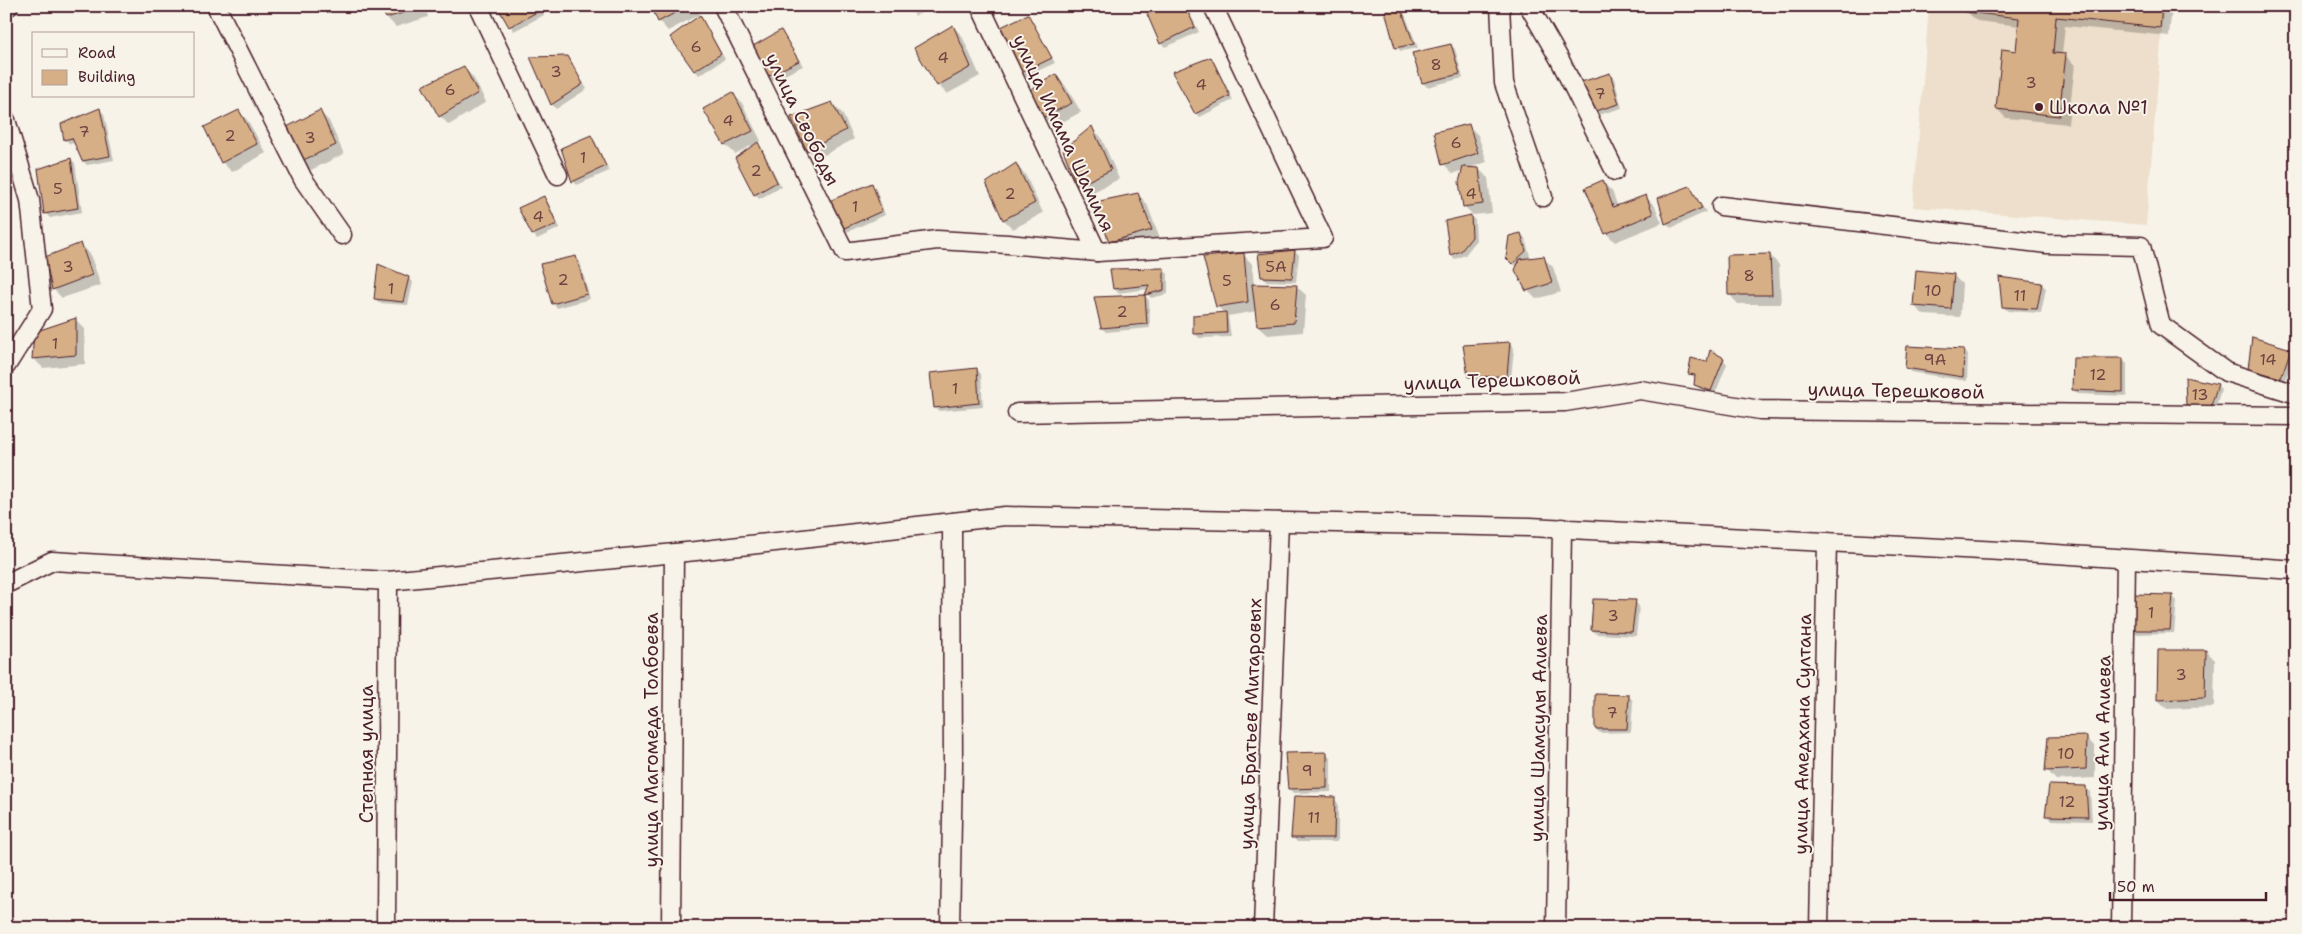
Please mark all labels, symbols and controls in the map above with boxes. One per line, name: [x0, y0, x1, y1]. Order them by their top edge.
street label: улица Имама Шамиля: [1007, 30, 1120, 236]
legend: [32, 32, 195, 98]
house number: 6: [690, 36, 702, 57]
text: Road: [78, 43, 116, 63]
house number: 4: [937, 47, 949, 68]
street label: улица Свободы: [760, 49, 845, 190]
house number: 8: [1430, 54, 1442, 75]
house number: 3: [550, 61, 562, 82]
text: Building: [78, 67, 135, 87]
house number: 3: [2025, 72, 2037, 93]
house number: 4: [1195, 74, 1207, 95]
house number: 6: [444, 79, 456, 100]
house number: 7: [1594, 83, 1606, 104]
place label: Школа №1: [2049, 95, 2148, 120]
marker: Школа №1: [2033, 101, 2045, 113]
house number: 4: [722, 110, 734, 131]
house number: 7: [78, 121, 90, 142]
house number: 2: [224, 125, 236, 146]
house number: 3: [304, 127, 316, 148]
house number: 6: [1450, 132, 1462, 153]
house number: 1: [580, 147, 586, 168]
house number: 2: [750, 160, 762, 181]
house number: 5: [53, 178, 63, 199]
house number: 2: [1004, 183, 1016, 204]
house number: 4: [1465, 183, 1477, 204]
house number: 1: [852, 196, 858, 217]
house number: 4: [532, 206, 544, 227]
house number: 3: [62, 256, 74, 277]
house number: 5А: [1265, 256, 1287, 277]
house number: 8: [1743, 265, 1755, 286]
house number: 2: [557, 269, 569, 290]
house number: 5: [1222, 270, 1232, 291]
house number: 1: [388, 278, 394, 299]
house number: 10: [1924, 280, 1942, 301]
house number: 11: [2014, 285, 2026, 306]
house number: 6: [1269, 294, 1281, 315]
house number: 2: [1116, 301, 1128, 322]
house number: 1: [52, 333, 58, 354]
house number: 9А: [1924, 349, 1946, 370]
house number: 14: [2259, 349, 2277, 370]
house number: 12: [2089, 364, 2107, 385]
street label: улица Терешковой: [1403, 365, 1581, 396]
street label: улица Терешковой: [1807, 376, 1985, 405]
house number: 1: [952, 378, 958, 399]
house number: 13: [2191, 384, 2209, 405]
street label: улица Братьев Митаровых: [1234, 598, 1267, 850]
house number: 1: [2148, 602, 2154, 623]
house number: 3: [1607, 605, 1619, 626]
street label: улица Магомеда Толбоева: [639, 612, 664, 867]
street label: улица Амедхана Султана: [1788, 613, 1817, 855]
street label: улица Шамсулы Алиева: [1524, 614, 1553, 842]
street label: улица Али Алиева: [2088, 655, 2117, 831]
house number: 3: [2175, 664, 2187, 685]
street label: Степная улица: [354, 685, 379, 823]
house number: 7: [1606, 702, 1618, 723]
house number: 10: [2057, 743, 2075, 764]
house number: 9: [1301, 760, 1313, 781]
house number: 12: [2058, 791, 2076, 812]
house number: 11: [1308, 807, 1320, 828]
scale bar: [2110, 869, 2266, 901]
text: 50 m: [2117, 877, 2155, 897]

